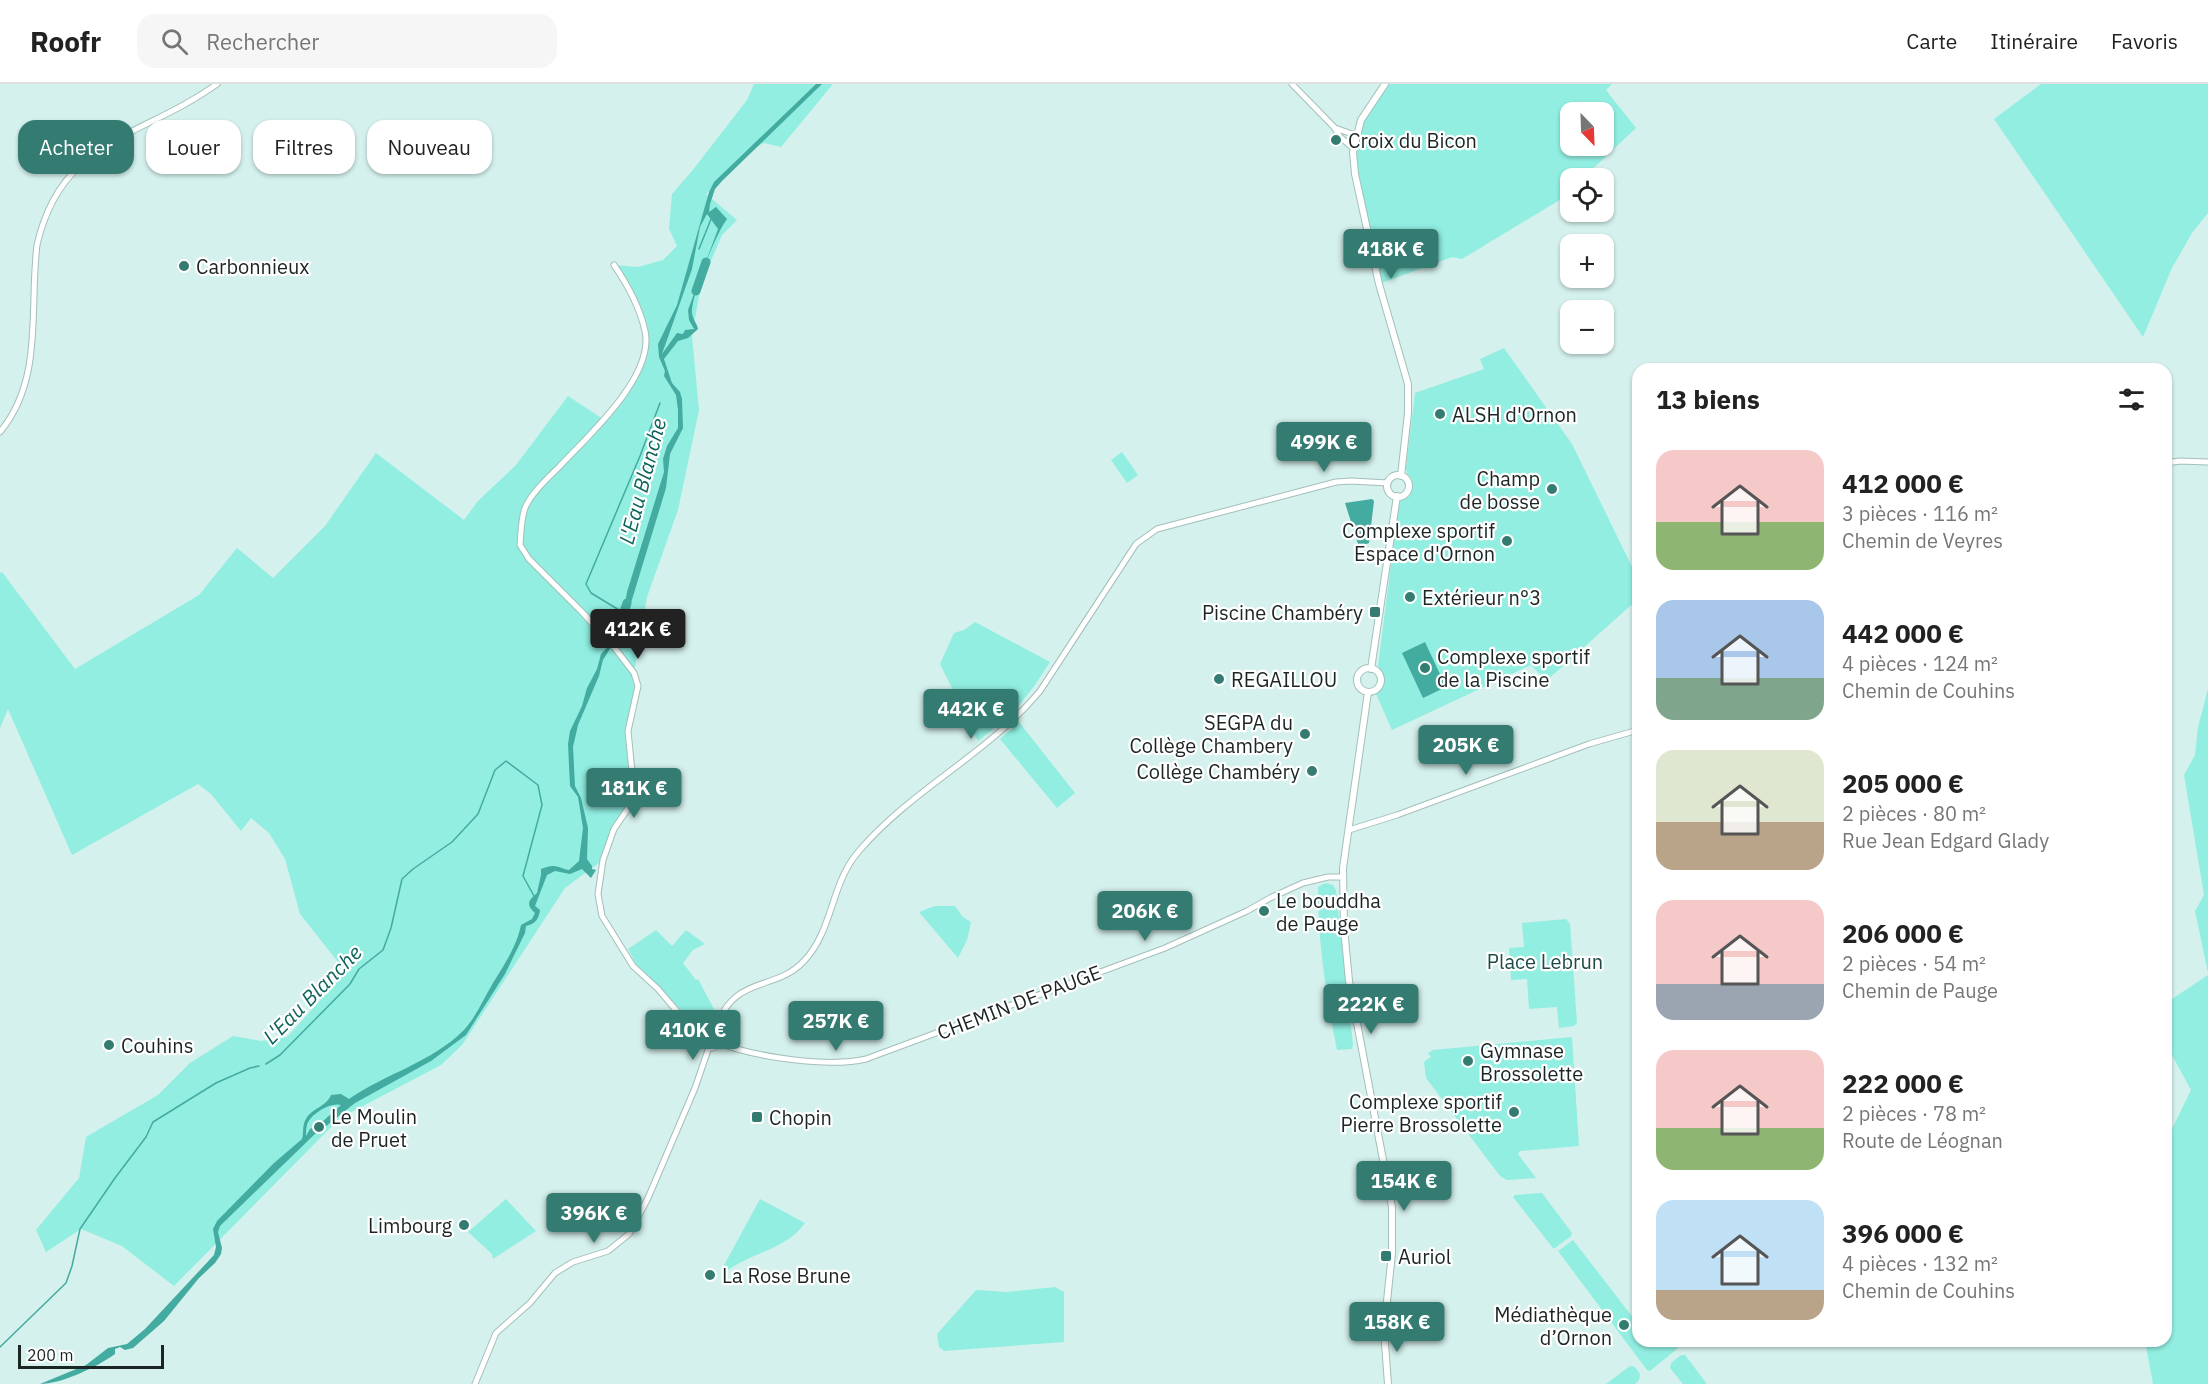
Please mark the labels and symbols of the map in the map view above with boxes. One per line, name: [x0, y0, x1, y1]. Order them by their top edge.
north arrow: [1560, 102, 1614, 156]
place label: Croix du Bicon: [1348, 127, 1477, 154]
marker: Croix du Bicon: [1329, 133, 1343, 147]
pin: 418K €: [1342, 229, 1440, 280]
place label: Carbonnieux: [196, 253, 309, 280]
marker: Carbonnieux: [177, 259, 191, 273]
place label: ALSH d'Ornon: [1452, 401, 1577, 428]
marker: ALSH d'Ornon: [1433, 407, 1447, 421]
water label: L'Eau Blanche: [612, 415, 672, 547]
pin: 499K €: [1275, 422, 1373, 473]
place label: Champ de bosse: [1460, 465, 1540, 515]
marker: Champ de bosse: [1545, 482, 1559, 496]
place label: Complexe sportif Espace d'Ornon: [1342, 517, 1496, 567]
marker: Complexe sportif Espace d'Ornon: [1500, 534, 1514, 548]
place label: Extérieur n°3: [1422, 584, 1541, 611]
marker: Extérieur n°3: [1403, 590, 1417, 604]
place label: Piscine Chambéry: [1202, 599, 1363, 626]
marker: Piscine Chambéry: [1368, 605, 1382, 619]
pin: 412K €: [589, 609, 687, 660]
place label: Complexe sportif de la Piscine: [1437, 643, 1590, 693]
marker: Complexe sportif de la Piscine: [1418, 661, 1432, 675]
place label: REGAILLOU: [1231, 666, 1337, 693]
marker: REGAILLOU: [1212, 672, 1226, 686]
pin: 442K €: [922, 689, 1020, 740]
place label: SEGPA du Collège Chambery: [1129, 709, 1293, 759]
pin: 205K €: [1417, 725, 1515, 776]
marker: SEGPA du Collège Chambery: [1298, 727, 1312, 741]
place label: Collège Chambéry: [1136, 758, 1300, 785]
marker: Collège Chambéry: [1305, 764, 1319, 778]
pin: 181K €: [585, 768, 683, 819]
place label: Le bouddha de Pauge: [1276, 887, 1381, 937]
pin: 206K €: [1096, 891, 1194, 942]
marker: Le bouddha de Pauge: [1257, 904, 1271, 918]
water label: L'Eau Blanche: [256, 938, 368, 1050]
park label: Place Lebrun: [1487, 948, 1603, 975]
street label: CHEMIN DE PAUGE: [933, 958, 1105, 1046]
pin: 222K €: [1322, 984, 1420, 1035]
pin: 257K €: [787, 1001, 885, 1052]
pin: 410K €: [644, 1010, 742, 1061]
place label: Couhins: [121, 1032, 193, 1059]
place label: Gymnase Brossolette: [1480, 1037, 1583, 1087]
marker: Couhins: [102, 1038, 116, 1052]
marker: Gymnase Brossolette: [1461, 1054, 1475, 1068]
place label: Complexe sportif Pierre Brossolette: [1340, 1088, 1503, 1138]
place label: Le Moulin de Pruet: [331, 1103, 417, 1153]
place label: Chopin: [769, 1104, 832, 1131]
marker: Complexe sportif Pierre Brossolette: [1507, 1105, 1521, 1119]
marker: Chopin: [750, 1110, 764, 1124]
marker: Le Moulin de Pruet: [312, 1120, 326, 1134]
pin: 154K €: [1355, 1161, 1453, 1212]
pin: 396K €: [545, 1193, 643, 1244]
place label: Limbourg: [368, 1212, 452, 1239]
marker: Limbourg: [457, 1218, 471, 1232]
place label: Auriol: [1398, 1243, 1451, 1270]
marker: Auriol: [1379, 1249, 1393, 1263]
place label: La Rose Brune: [722, 1262, 851, 1289]
marker: La Rose Brune: [703, 1268, 717, 1282]
place label: Médiathèque d’Ornon: [1494, 1301, 1612, 1351]
pin: 158K €: [1348, 1302, 1446, 1353]
marker: Médiathèque d’Ornon: [1617, 1318, 1631, 1332]
scale bar: [18, 1342, 164, 1370]

